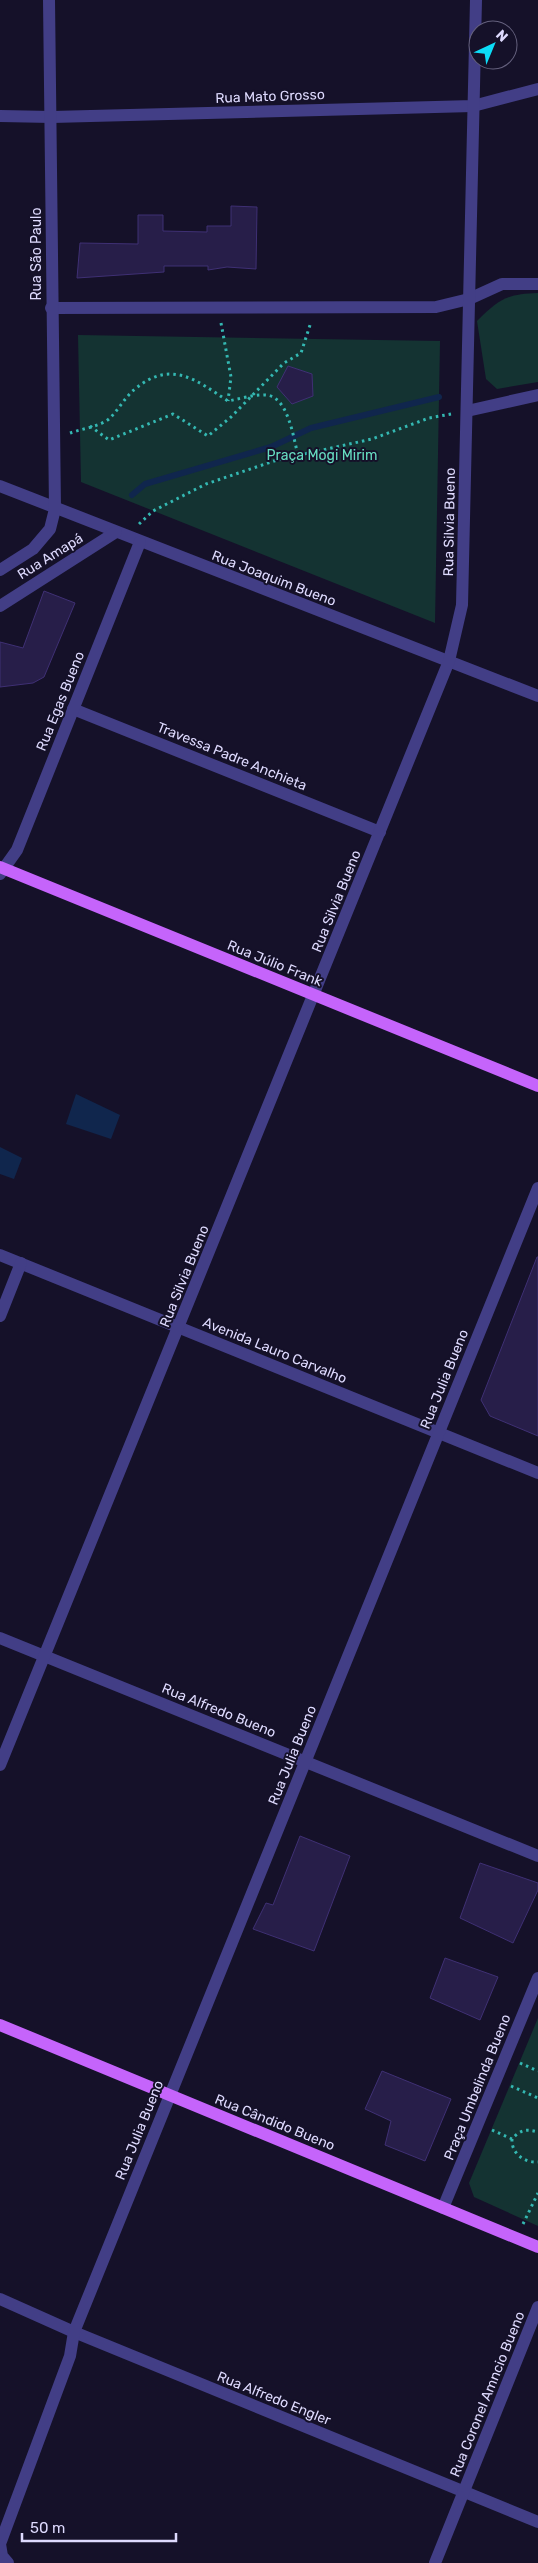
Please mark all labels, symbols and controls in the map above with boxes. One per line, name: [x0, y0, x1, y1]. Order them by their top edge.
north arrow: [468, 20, 518, 70]
text: N: [492, 26, 511, 46]
street label: Rua Mato Grosso: [215, 86, 325, 107]
street label: Rua São Paulo: [28, 207, 45, 301]
park label: Praça Mogi Mirim: [267, 447, 377, 464]
street label: Rua Silvia Bueno: [440, 468, 459, 577]
street label: Rua Amapá: [14, 530, 86, 583]
street label: Rua Joaquim Bueno: [209, 547, 338, 610]
street label: Rua Egas Bueno: [33, 649, 88, 753]
street label: Travessa Padre Anchieta: [154, 719, 309, 794]
street label: Rua Silvia Bueno: [308, 848, 365, 955]
street label: Rua Júlio Frank: [225, 937, 325, 991]
street label: Rua Silvia Bueno: [156, 1223, 213, 1330]
street label: Avenida Lauro Carvalho: [200, 1314, 349, 1387]
street label: Rua Julia Bueno: [417, 1327, 472, 1432]
street label: Rua Alfredo Bueno: [159, 1680, 278, 1741]
street label: Rua Julia Bueno: [265, 1703, 320, 1808]
street label: Praça Umbelinda Bueno: [440, 2012, 515, 2163]
street label: Rua Julia Bueno: [112, 2078, 167, 2183]
street label: Rua Cândido Bueno: [212, 2091, 337, 2154]
street label: Rua Coronel Amncio Bueno: [446, 2309, 529, 2479]
street label: Rua Alfredo Engler: [214, 2368, 334, 2429]
scale bar: [22, 2510, 176, 2542]
text: 50 m: [30, 2519, 65, 2537]

